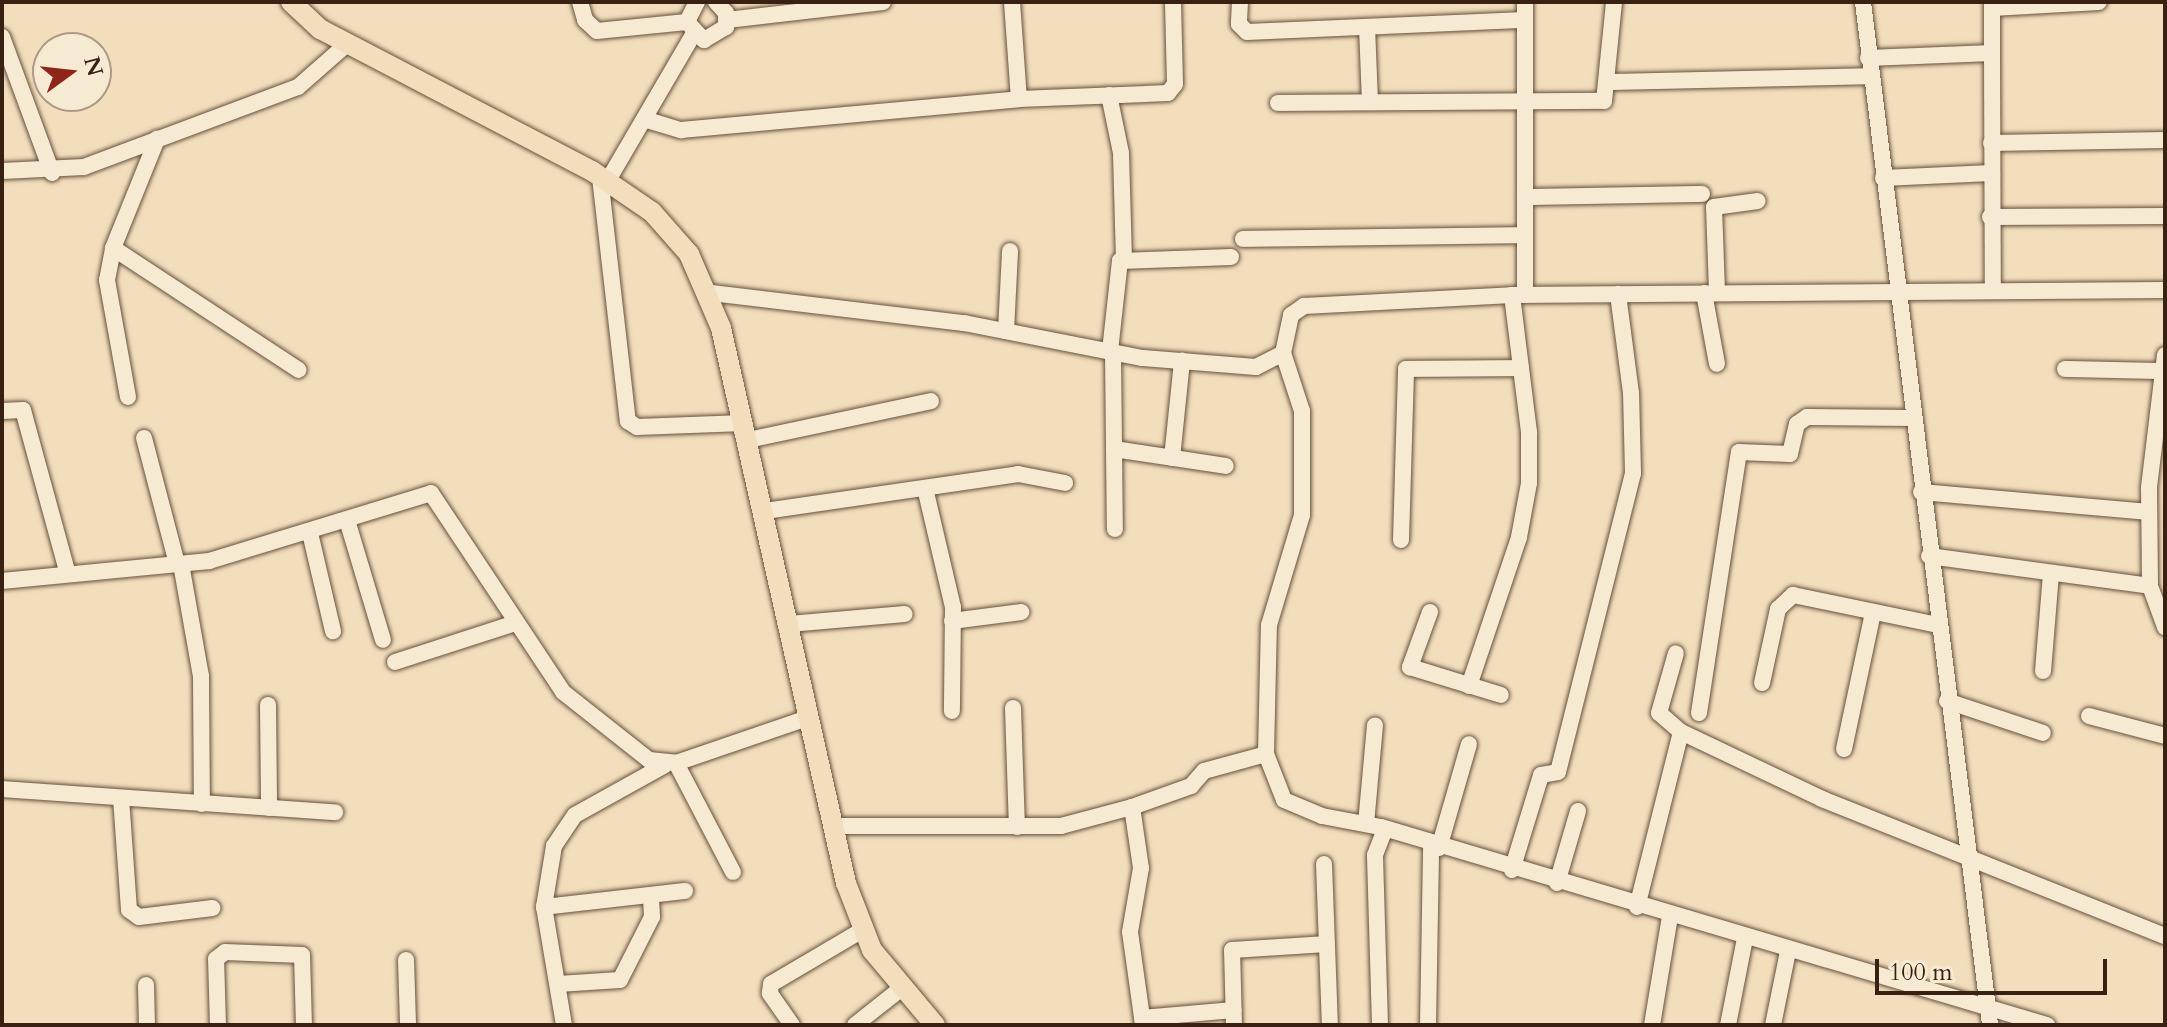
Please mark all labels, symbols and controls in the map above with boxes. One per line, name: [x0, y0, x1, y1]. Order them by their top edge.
north arrow: [32, 32, 112, 112]
text: N: [76, 53, 110, 79]
scale bar: [1879, 943, 2111, 993]
text: 100 m: [1889, 956, 1953, 989]

